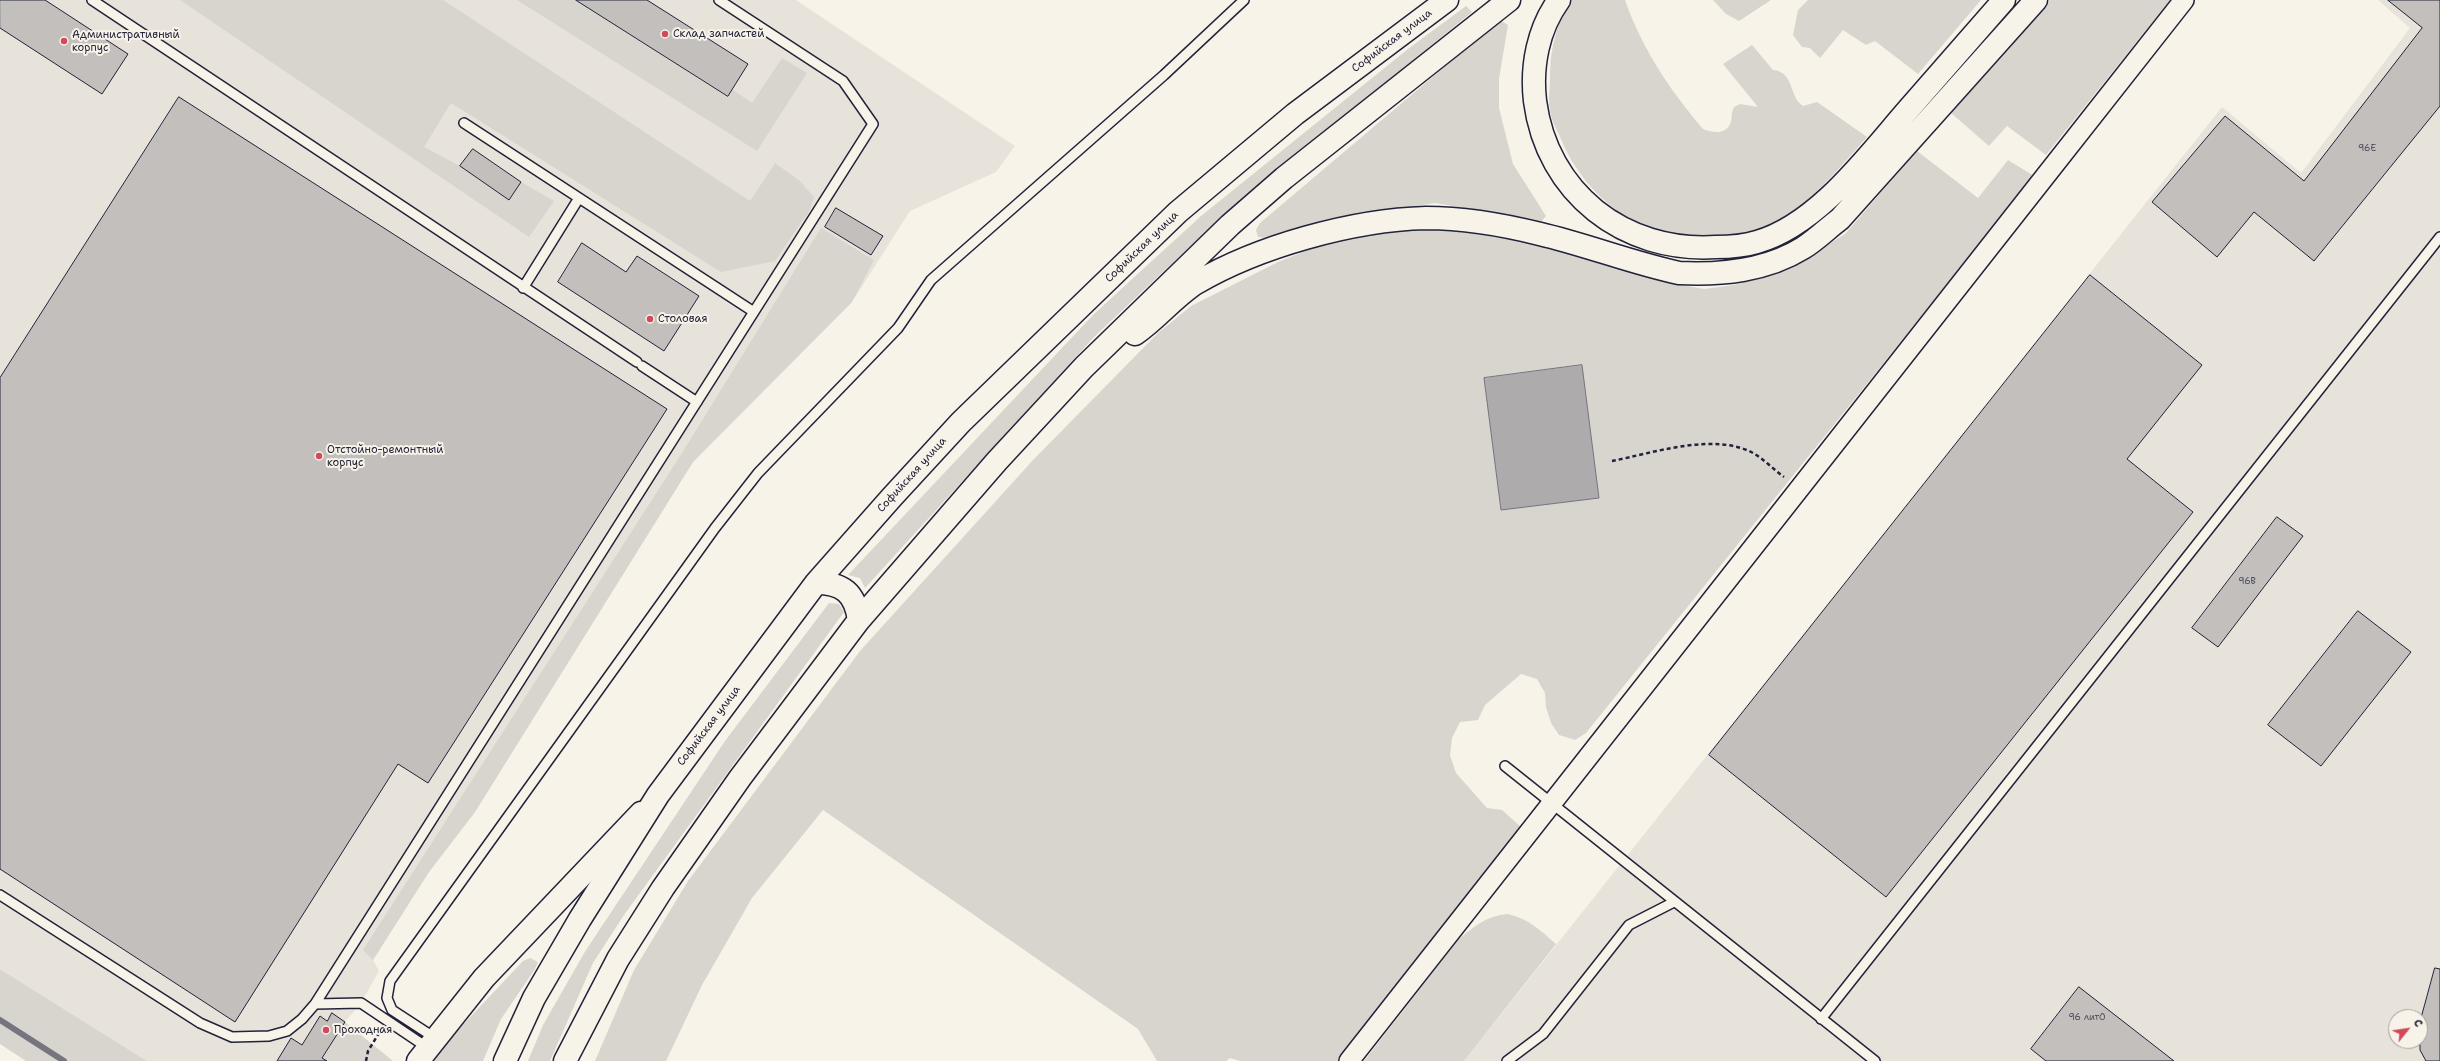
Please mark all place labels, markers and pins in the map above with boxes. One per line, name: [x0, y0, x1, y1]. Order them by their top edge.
place label: Склад запчастей: [673, 27, 764, 41]
place label: Административный корпус: [72, 28, 180, 54]
marker: Склад запчастей: [660, 29, 670, 39]
marker: Административный корпус: [59, 36, 69, 46]
place label: Столовая: [658, 312, 707, 326]
marker: Столовая: [645, 314, 655, 324]
place label: Отстойно-ремонтный корпус: [327, 443, 443, 469]
marker: Отстойно-ремонтный корпус: [314, 451, 324, 461]
place label: Проходная: [334, 1023, 392, 1037]
marker: Проходная: [321, 1025, 331, 1035]

